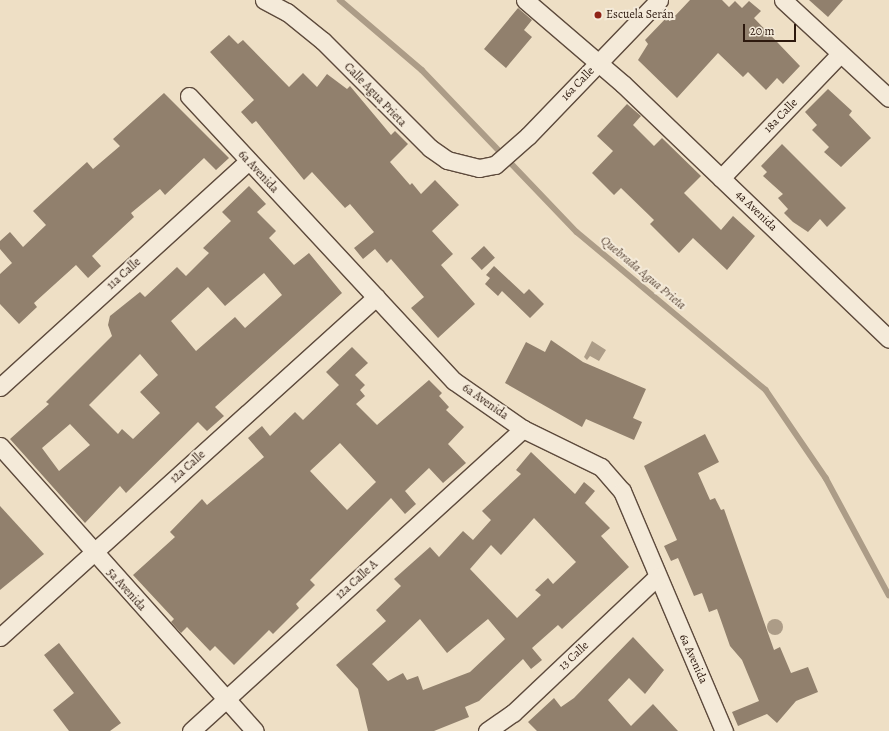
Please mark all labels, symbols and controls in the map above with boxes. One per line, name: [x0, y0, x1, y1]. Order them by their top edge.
place label: Escuela Serán: [606, 8, 674, 22]
marker: Escuela Serán: [593, 10, 603, 20]
scale bar: [745, 16, 798, 42]
text: 20 m: [750, 23, 774, 39]
street label: Calle Agua Prieta: [341, 60, 409, 130]
street label: 16a Calle: [558, 64, 598, 104]
street label: 18a Calle: [761, 96, 801, 136]
street label: 6a Avenida: [235, 148, 281, 196]
street label: 4a Avenida: [732, 188, 780, 234]
water label: Quebrada Agua Prieta: [597, 233, 689, 313]
street label: 11a Calle: [104, 255, 144, 293]
street label: 6a Avenida: [459, 381, 511, 423]
street label: 12a Calle: [168, 448, 208, 486]
street label: 12a Calle A: [333, 557, 381, 603]
street label: 5a Avenida: [103, 566, 149, 614]
street label: 6a Avenida: [676, 632, 710, 686]
street label: 13 Calle: [556, 639, 592, 673]

